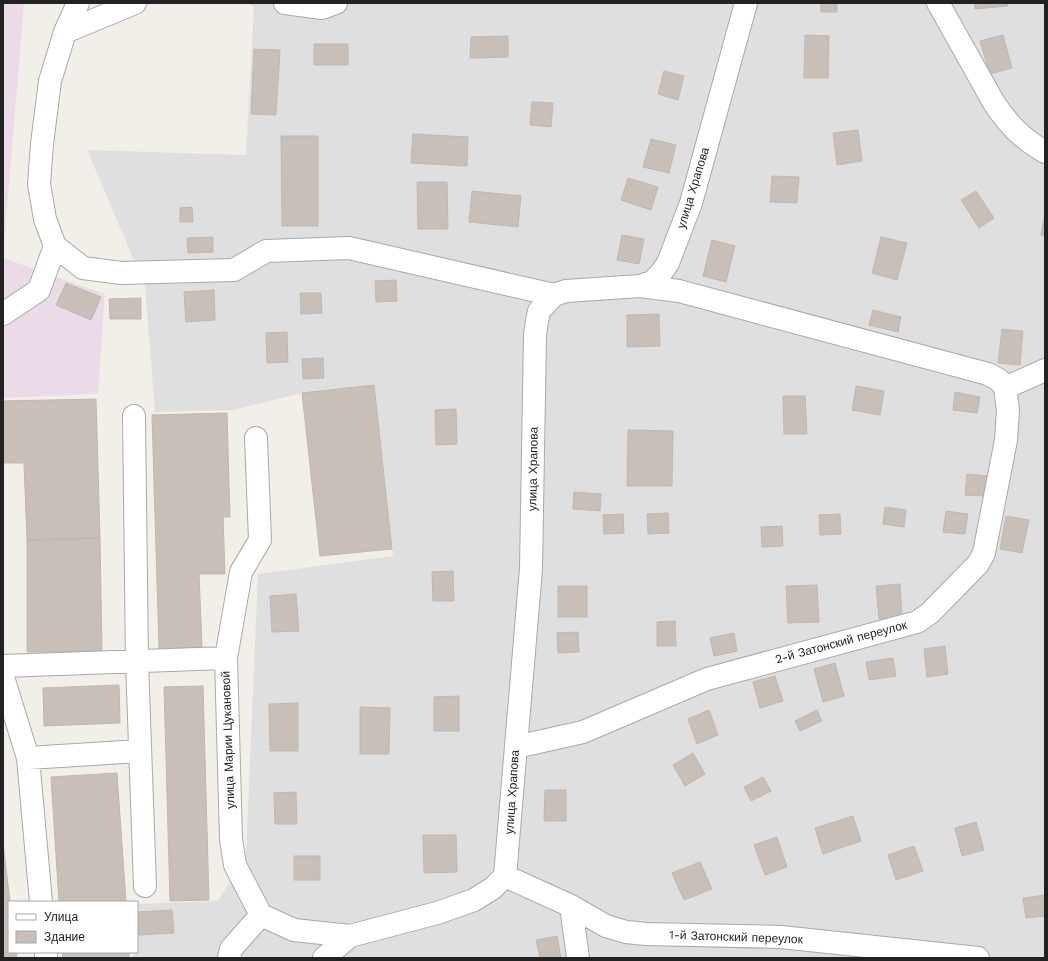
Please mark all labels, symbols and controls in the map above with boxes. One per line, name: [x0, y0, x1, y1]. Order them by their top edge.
street label: улица Храпова: [674, 145, 712, 230]
street label: улица Храпова: [525, 426, 541, 511]
street label: 2-й Затонский переулок: [774, 617, 909, 666]
street label: улица Марии Цукановой: [219, 671, 237, 809]
street label: улица Храпова: [502, 749, 522, 835]
legend: [8, 901, 138, 953]
text: Улица: [44, 910, 78, 924]
street label: 1-й Затонский переулок: [669, 928, 804, 946]
text: Здание: [44, 930, 85, 944]

